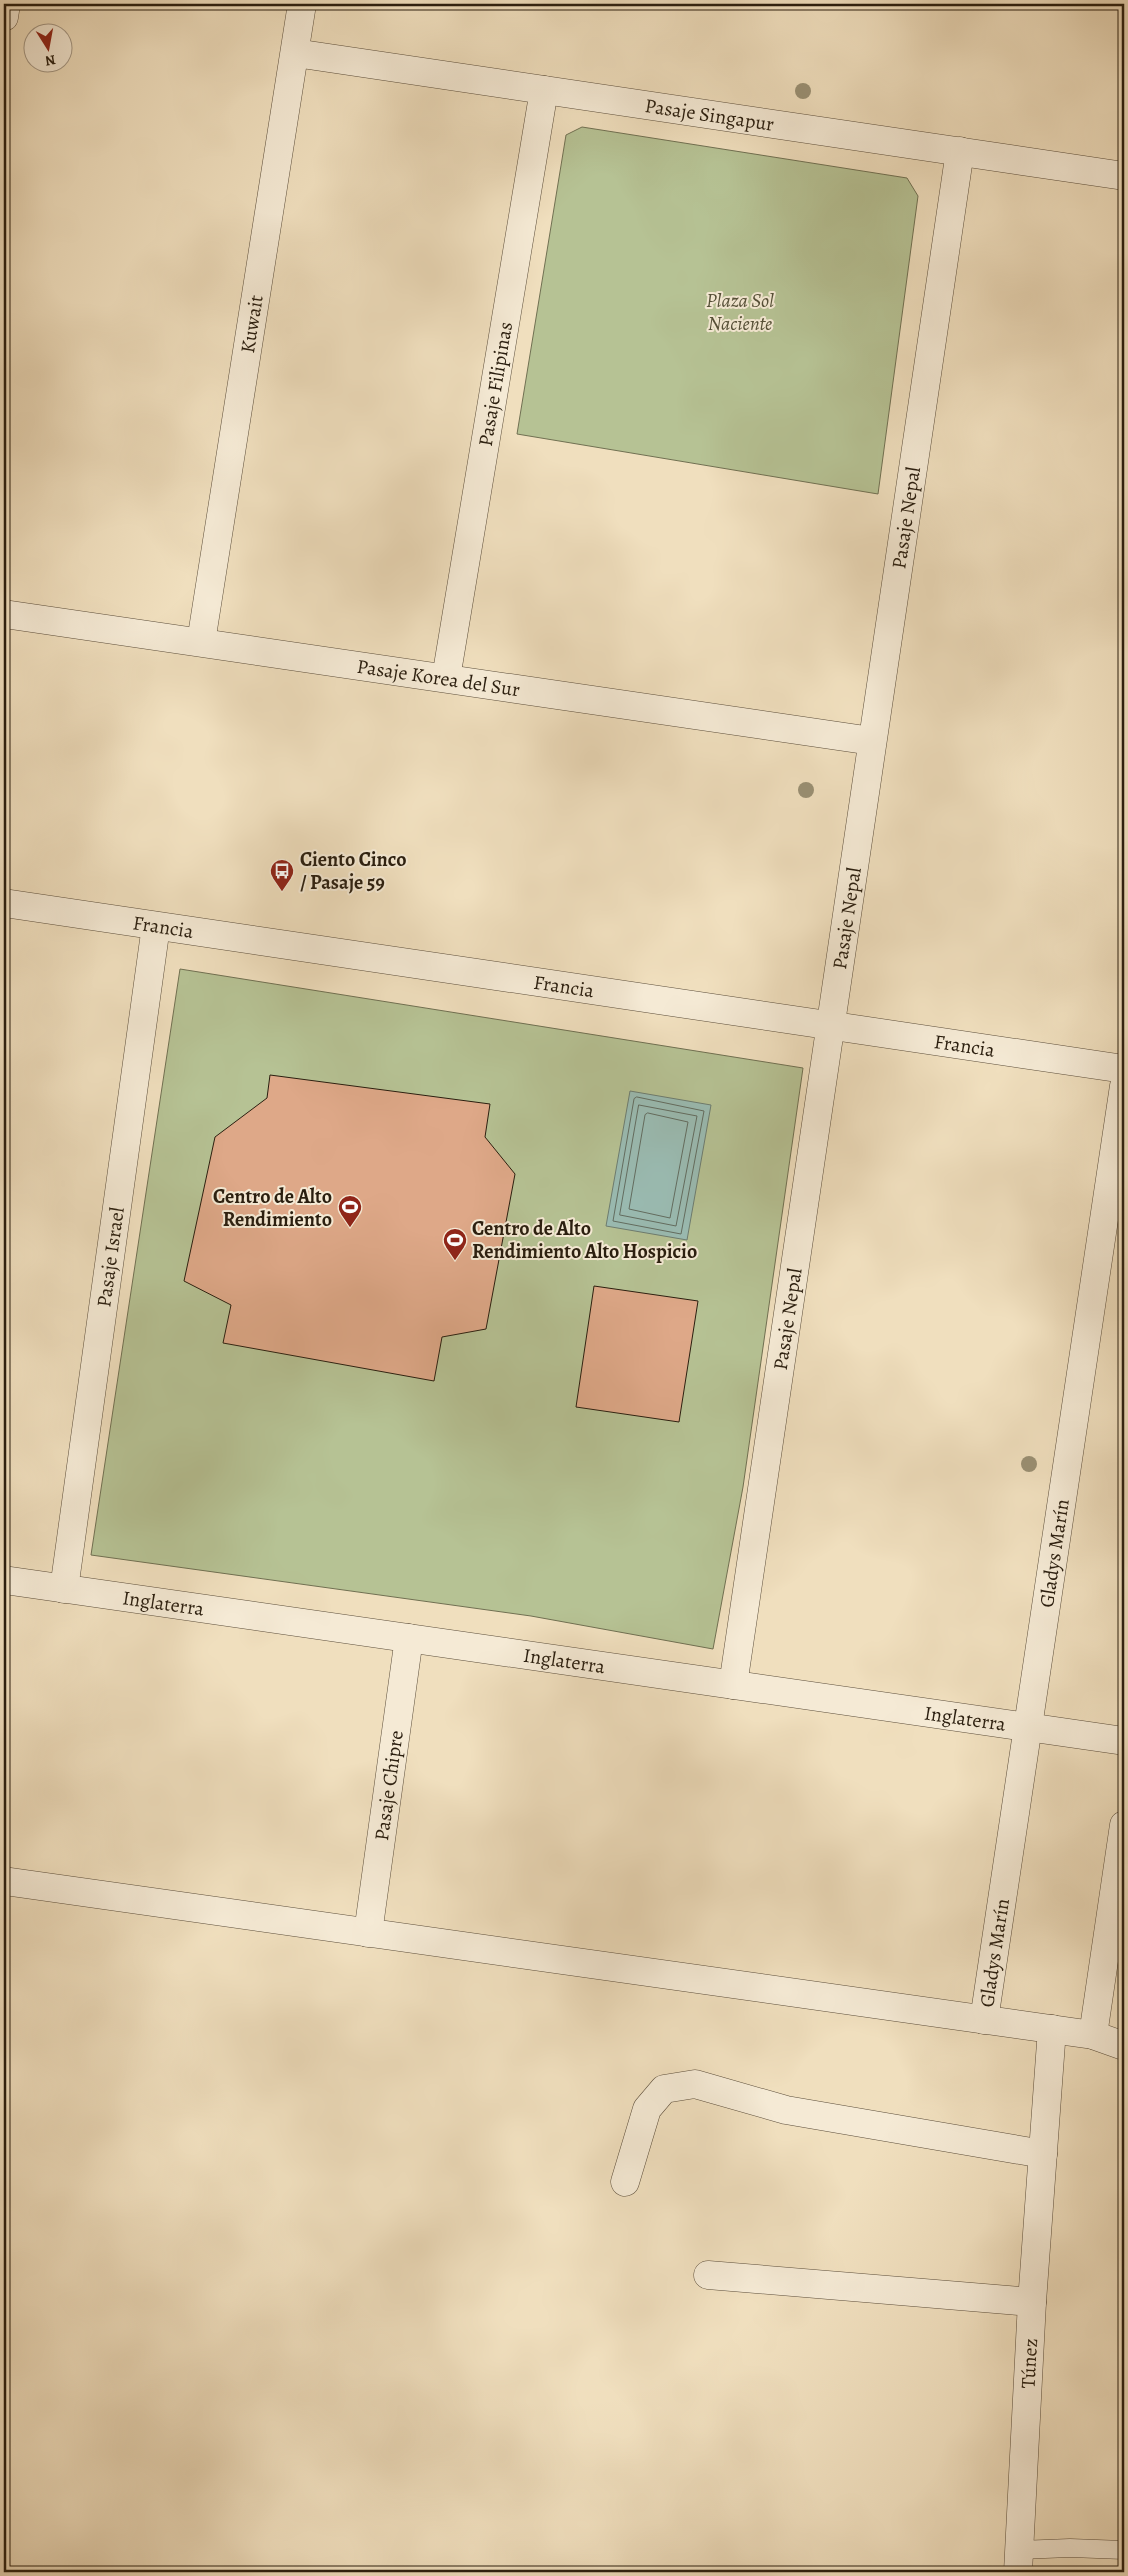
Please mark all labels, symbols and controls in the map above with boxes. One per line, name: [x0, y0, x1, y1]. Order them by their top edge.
north arrow: [22, 22, 72, 72]
text: N: [44, 50, 57, 71]
street label: Pasaje Singapur: [643, 92, 776, 138]
park label: Plaza Sol Naciente: [706, 287, 774, 337]
street label: Kuwait: [234, 293, 270, 355]
street label: Pasaje Filipinas: [472, 320, 519, 448]
street label: Pasaje Nepal: [885, 465, 927, 571]
street label: Pasaje Korea del Sur: [355, 653, 522, 703]
place label: Ciento Cinco / Pasaje 59: [300, 846, 407, 896]
bus stop icon: Ciento Cinco / Pasaje 59: [269, 858, 295, 892]
street label: Pasaje Nepal: [826, 865, 868, 971]
street label: Francia: [131, 909, 196, 945]
street label: Francia: [532, 969, 597, 1004]
street label: Francia: [932, 1028, 997, 1064]
place label: Centro de Alto Rendimiento: [213, 1183, 332, 1233]
sports icon: Centro de Alto Rendimiento: [337, 1194, 363, 1228]
street label: Pasaje Israel: [90, 1205, 131, 1309]
place label: Centro de Alto Rendimiento Alto Hospicio: [472, 1215, 697, 1265]
sports icon: Centro de Alto Rendimiento Alto Hospicio: [442, 1227, 468, 1261]
street label: Pasaje Nepal: [767, 1266, 809, 1372]
street label: Gladys Marín: [1033, 1497, 1076, 1609]
street label: Inglaterra: [121, 1584, 207, 1623]
street label: Inglaterra: [522, 1642, 607, 1680]
street label: Inglaterra: [922, 1699, 1008, 1738]
street label: Pasaje Chipre: [368, 1729, 410, 1842]
street label: Gladys Marín: [973, 1897, 1016, 2009]
street label: Túnez: [1015, 2337, 1044, 2389]

